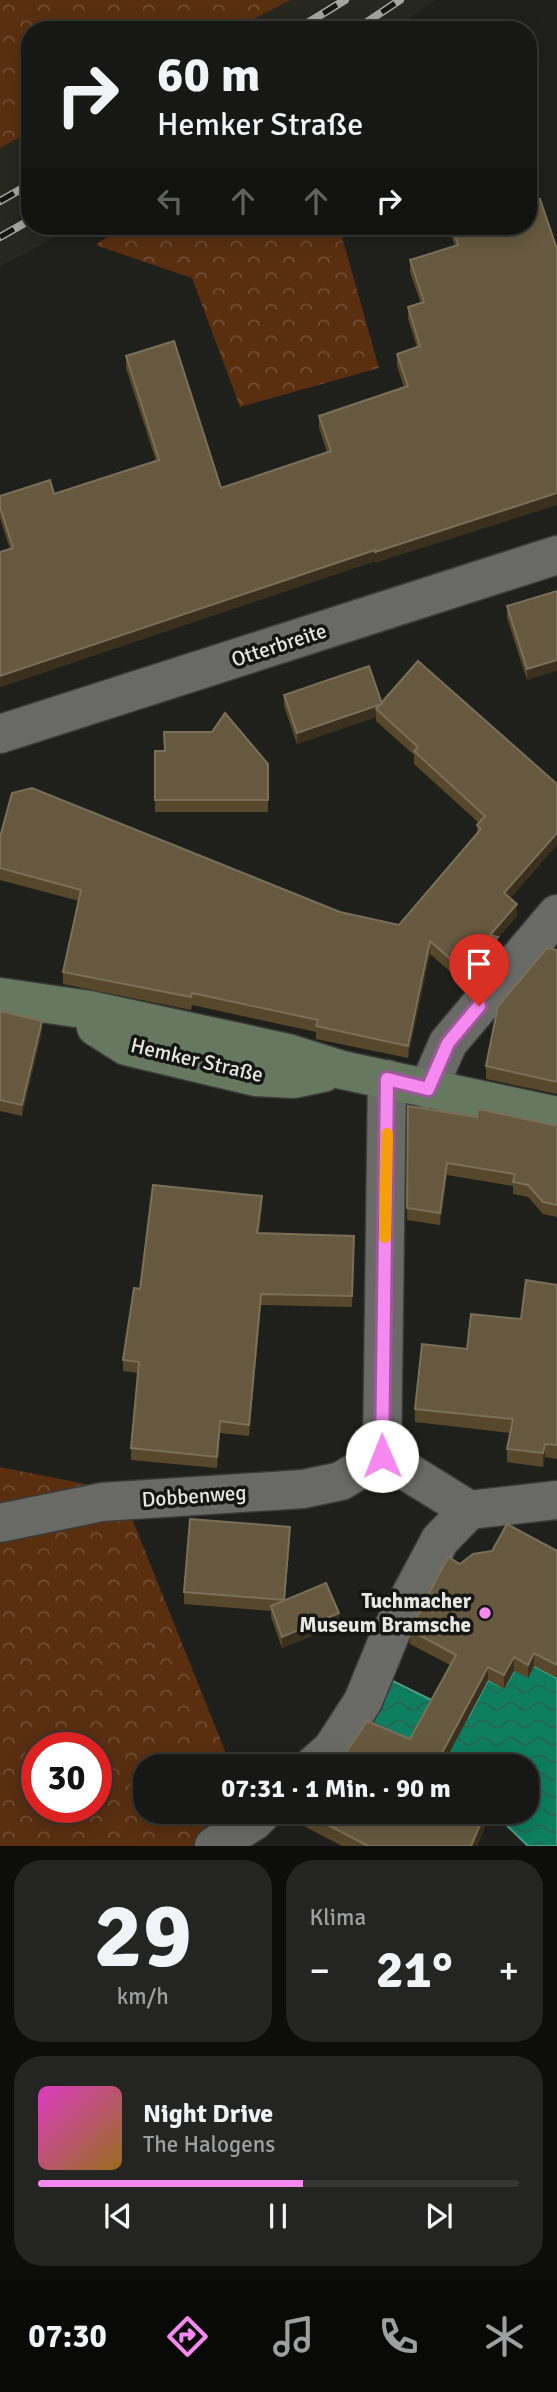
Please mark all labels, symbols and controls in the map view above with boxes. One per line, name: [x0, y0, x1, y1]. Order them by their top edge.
text: 60 m: [157, 45, 260, 105]
icon: right: [42, 49, 133, 140]
text: Hemker Straße: [157, 105, 363, 144]
icon: left: [151, 182, 189, 220]
icon: ahead: [224, 182, 262, 220]
icon: ahead: [297, 182, 335, 220]
icon: right: [370, 182, 408, 220]
street label: Otterbreite: [228, 617, 330, 673]
pin: [449, 934, 509, 1006]
icon: arrive: [460, 945, 498, 983]
street label: Hemker Straße: [128, 1032, 266, 1088]
position arrow: [345, 1419, 419, 1493]
street label: Dobbenweg: [141, 1479, 247, 1513]
place label: Tuchmacher Museum Bramsche: [299, 1588, 472, 1638]
marker: Tuchmacher Museum Bramsche: [477, 1605, 493, 1621]
speed limit sign: 30: [21, 1732, 112, 1823]
text: 07:31 · 1 Min. · 90 m: [221, 1773, 451, 1805]
text: 29: [94, 1880, 192, 1993]
text: Klima: [310, 1903, 366, 1932]
text: 21°: [376, 1938, 453, 2002]
text: −: [310, 1947, 330, 1994]
text: +: [498, 1947, 519, 1994]
text: km/h: [117, 1982, 169, 2011]
text: Night Drive: [143, 2098, 273, 2130]
text: The Halogens: [143, 2130, 275, 2159]
icon: previous: [99, 2197, 137, 2235]
icon: pause: [259, 2197, 297, 2235]
icon: next: [420, 2197, 458, 2235]
icon: directions: [163, 2312, 212, 2361]
icon: music: [269, 2312, 318, 2361]
icon: phone: [374, 2312, 423, 2361]
icon: climate: [480, 2312, 529, 2361]
text: 07:30: [28, 2317, 107, 2356]

